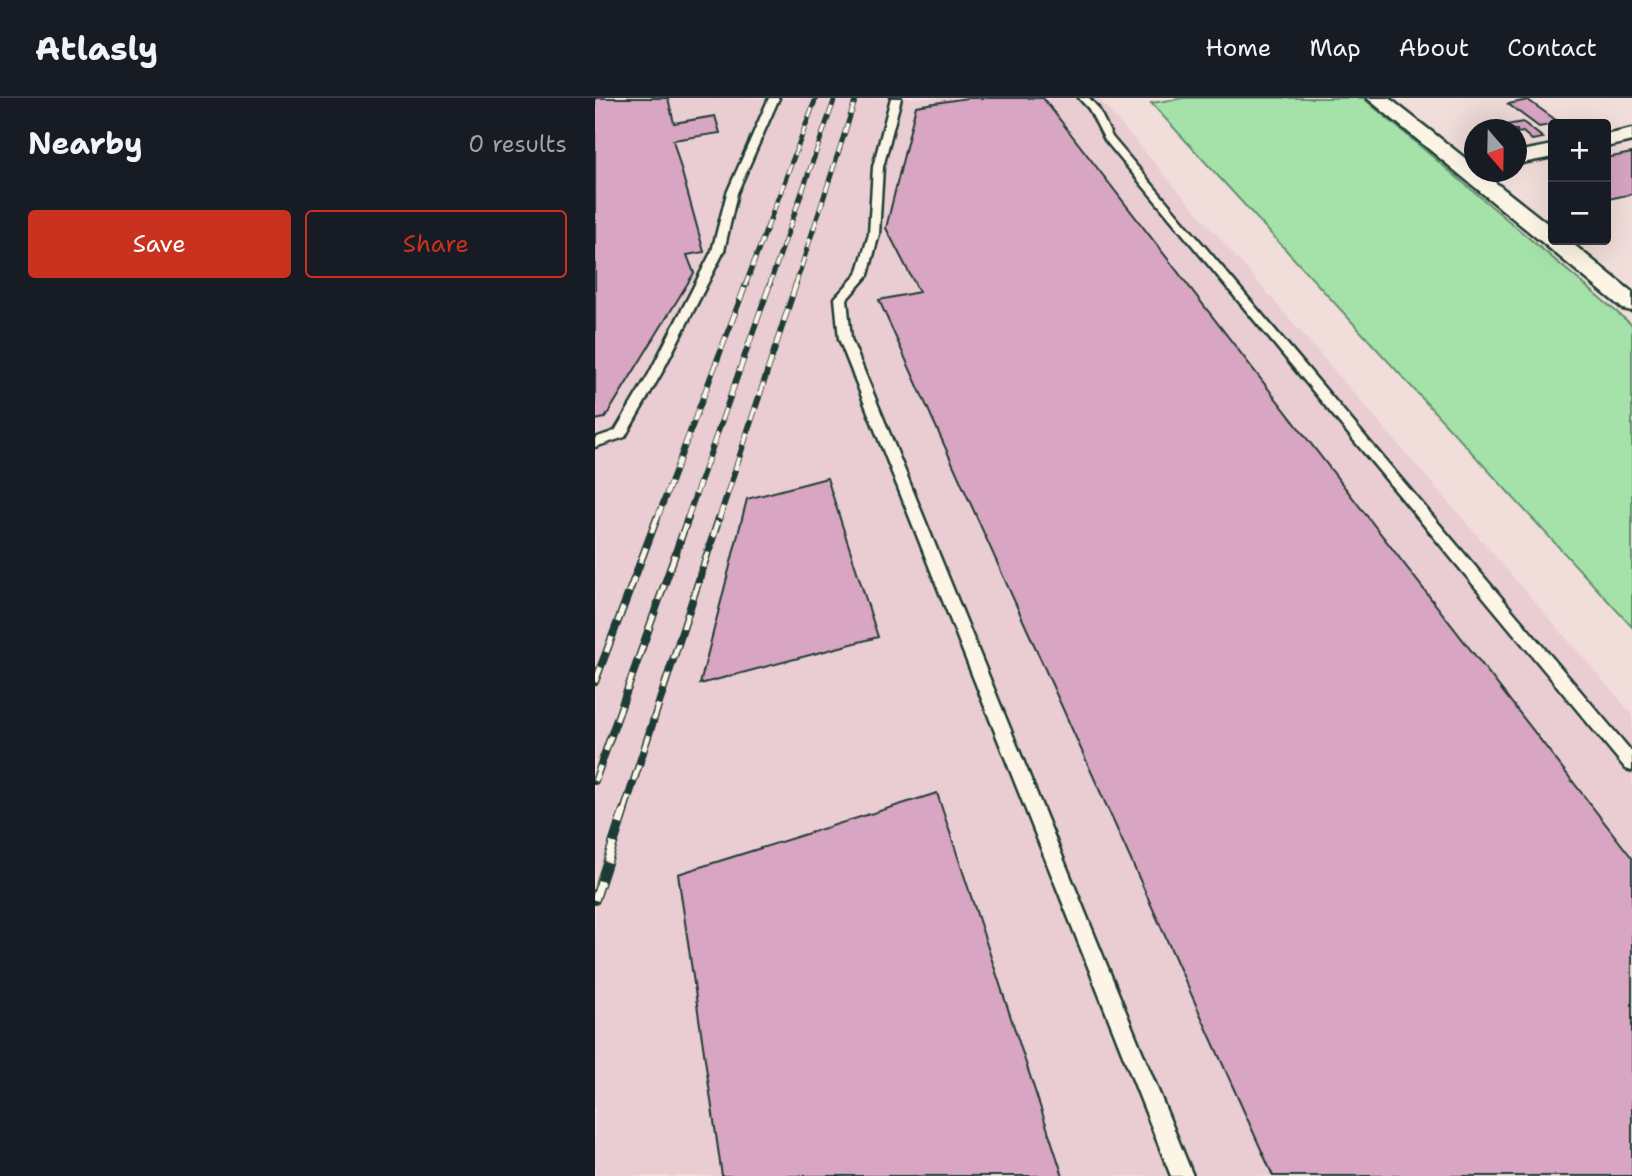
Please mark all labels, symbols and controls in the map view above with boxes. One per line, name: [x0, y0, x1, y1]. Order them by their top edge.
text: Atlasly: [35, 26, 158, 71]
text: Home: [1205, 32, 1271, 64]
text: Map: [1309, 32, 1361, 64]
text: About: [1399, 32, 1469, 64]
text: Contact: [1507, 32, 1597, 64]
north arrow: [1464, 119, 1527, 182]
map controls: [1548, 119, 1611, 245]
button: +: [1548, 119, 1611, 182]
text: Nearby: [28, 123, 143, 164]
text: 0 results: [468, 129, 567, 159]
button: −: [1548, 182, 1611, 245]
button: Save: [28, 210, 291, 278]
button: Share: [305, 210, 567, 278]

